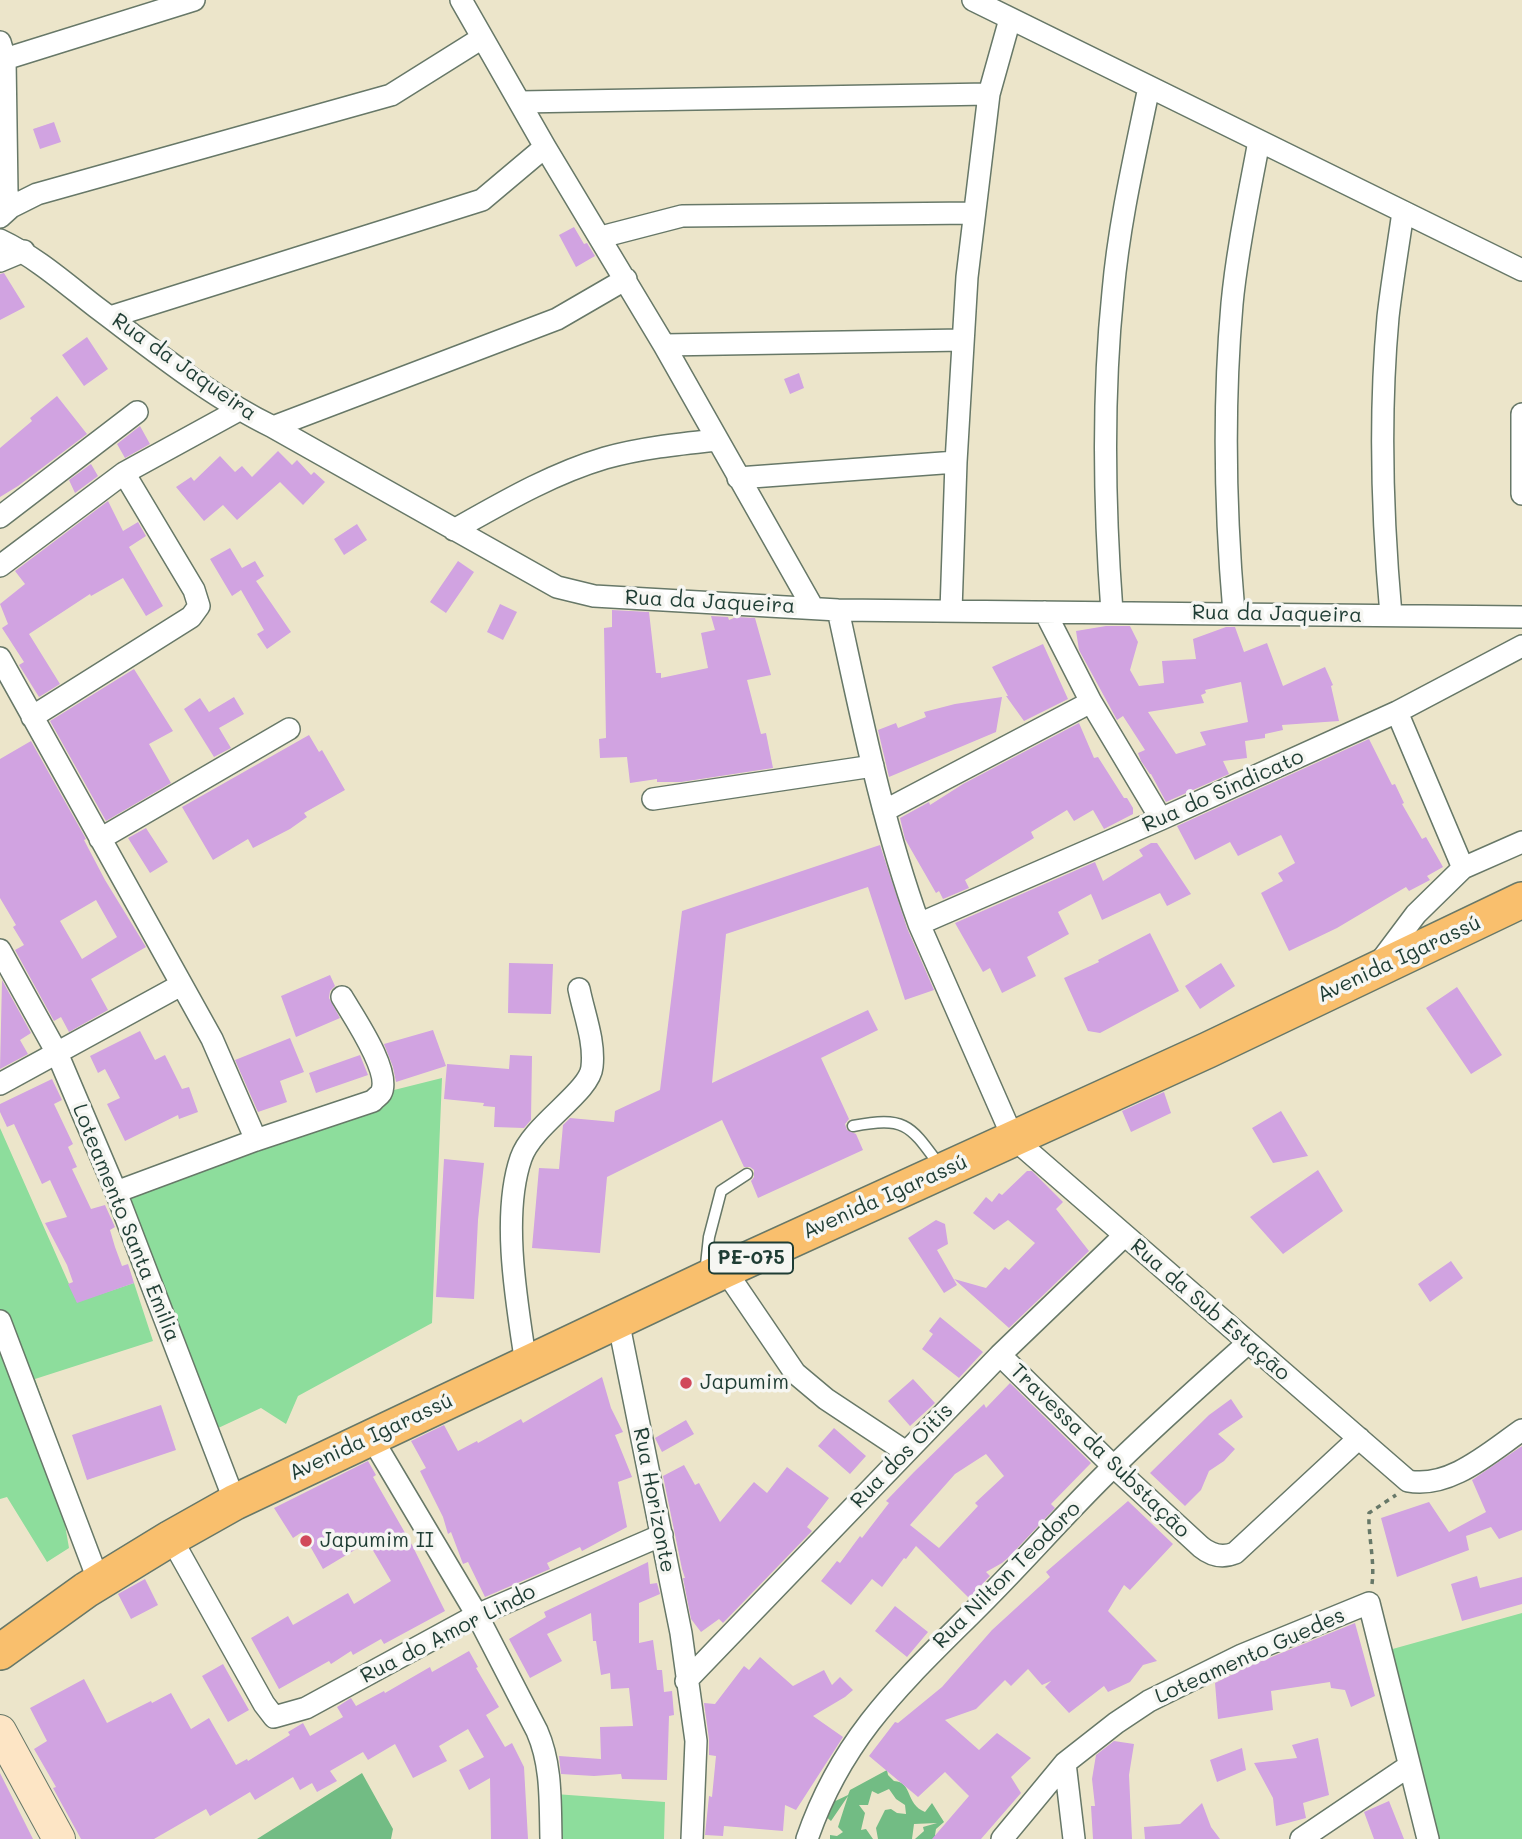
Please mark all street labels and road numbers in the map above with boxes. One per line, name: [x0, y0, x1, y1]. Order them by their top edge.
street label: Rua da Jaqueira: [107, 308, 261, 426]
street label: Rua da Jaqueira: [624, 585, 796, 619]
street label: Rua da Jaqueira: [1192, 600, 1362, 628]
street label: Rua do Sindicato: [1138, 744, 1308, 838]
street label: Avenida Igarassú: [1313, 910, 1485, 1008]
street label: Loteamento Santa Emilia: [67, 1100, 185, 1346]
street label: Avenida Igarassú: [799, 1149, 971, 1245]
street label: Rua da Sub Estação: [1125, 1234, 1295, 1386]
road number: PE-075: [709, 1242, 793, 1274]
street label: Travessa da Substação: [1005, 1359, 1195, 1543]
street label: Avenida Igarassú: [285, 1388, 457, 1486]
street label: Rua dos Oitis: [846, 1398, 958, 1514]
street label: Rua Horizonte: [628, 1425, 680, 1575]
street label: Rua Nilton Teodoro: [928, 1496, 1086, 1654]
street label: Rua do Amor Lindo: [356, 1579, 540, 1689]
street label: Loteamento Guedes: [1151, 1603, 1349, 1709]

